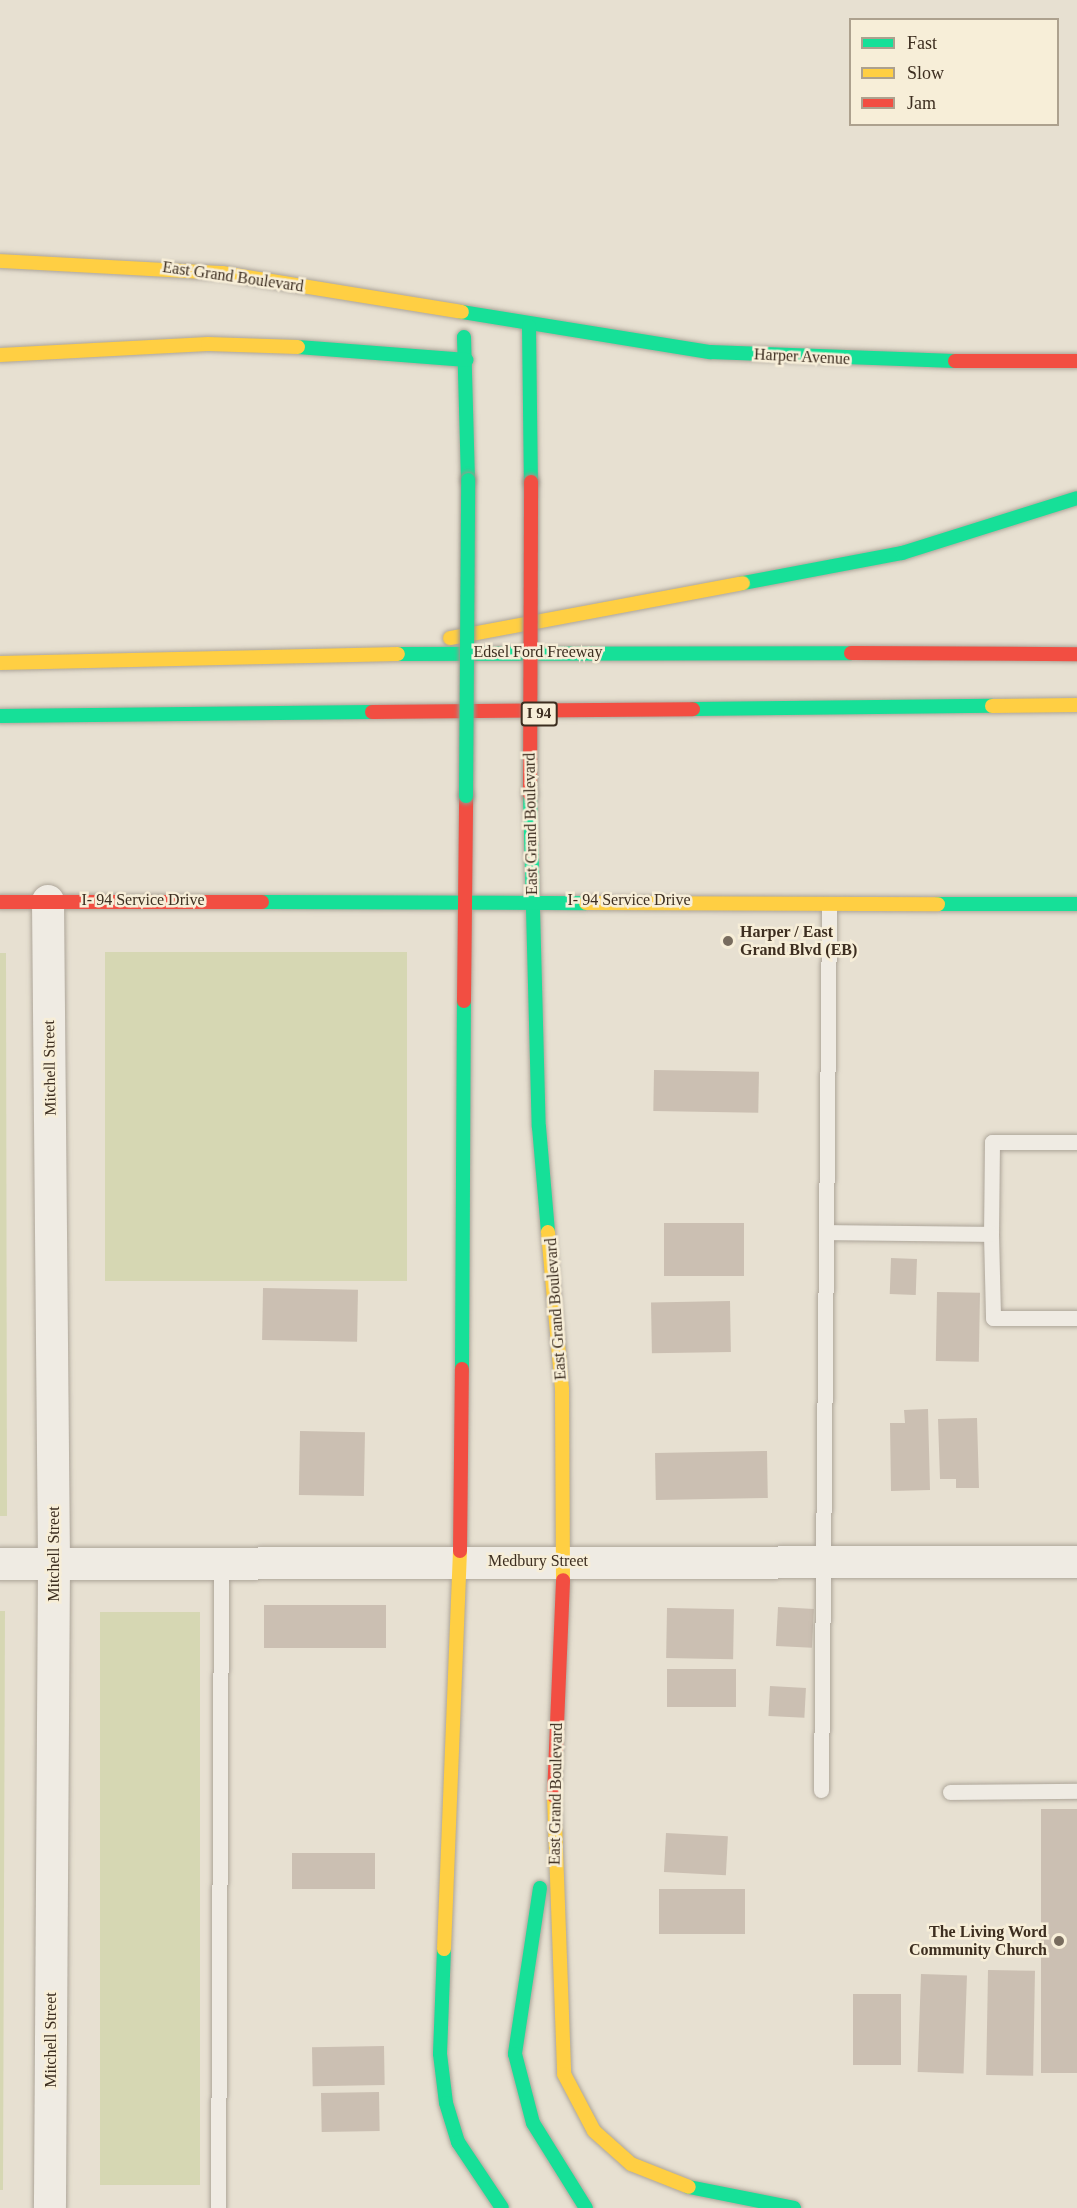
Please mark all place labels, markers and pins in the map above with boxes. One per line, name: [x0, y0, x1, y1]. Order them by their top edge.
place label: Harper / East Grand Blvd (EB): [740, 922, 857, 960]
marker: Harper / East Grand Blvd (EB): [721, 934, 735, 948]
place label: The Living Word Community Church: [909, 1922, 1047, 1960]
marker: The Living Word Community Church: [1052, 1934, 1066, 1948]

